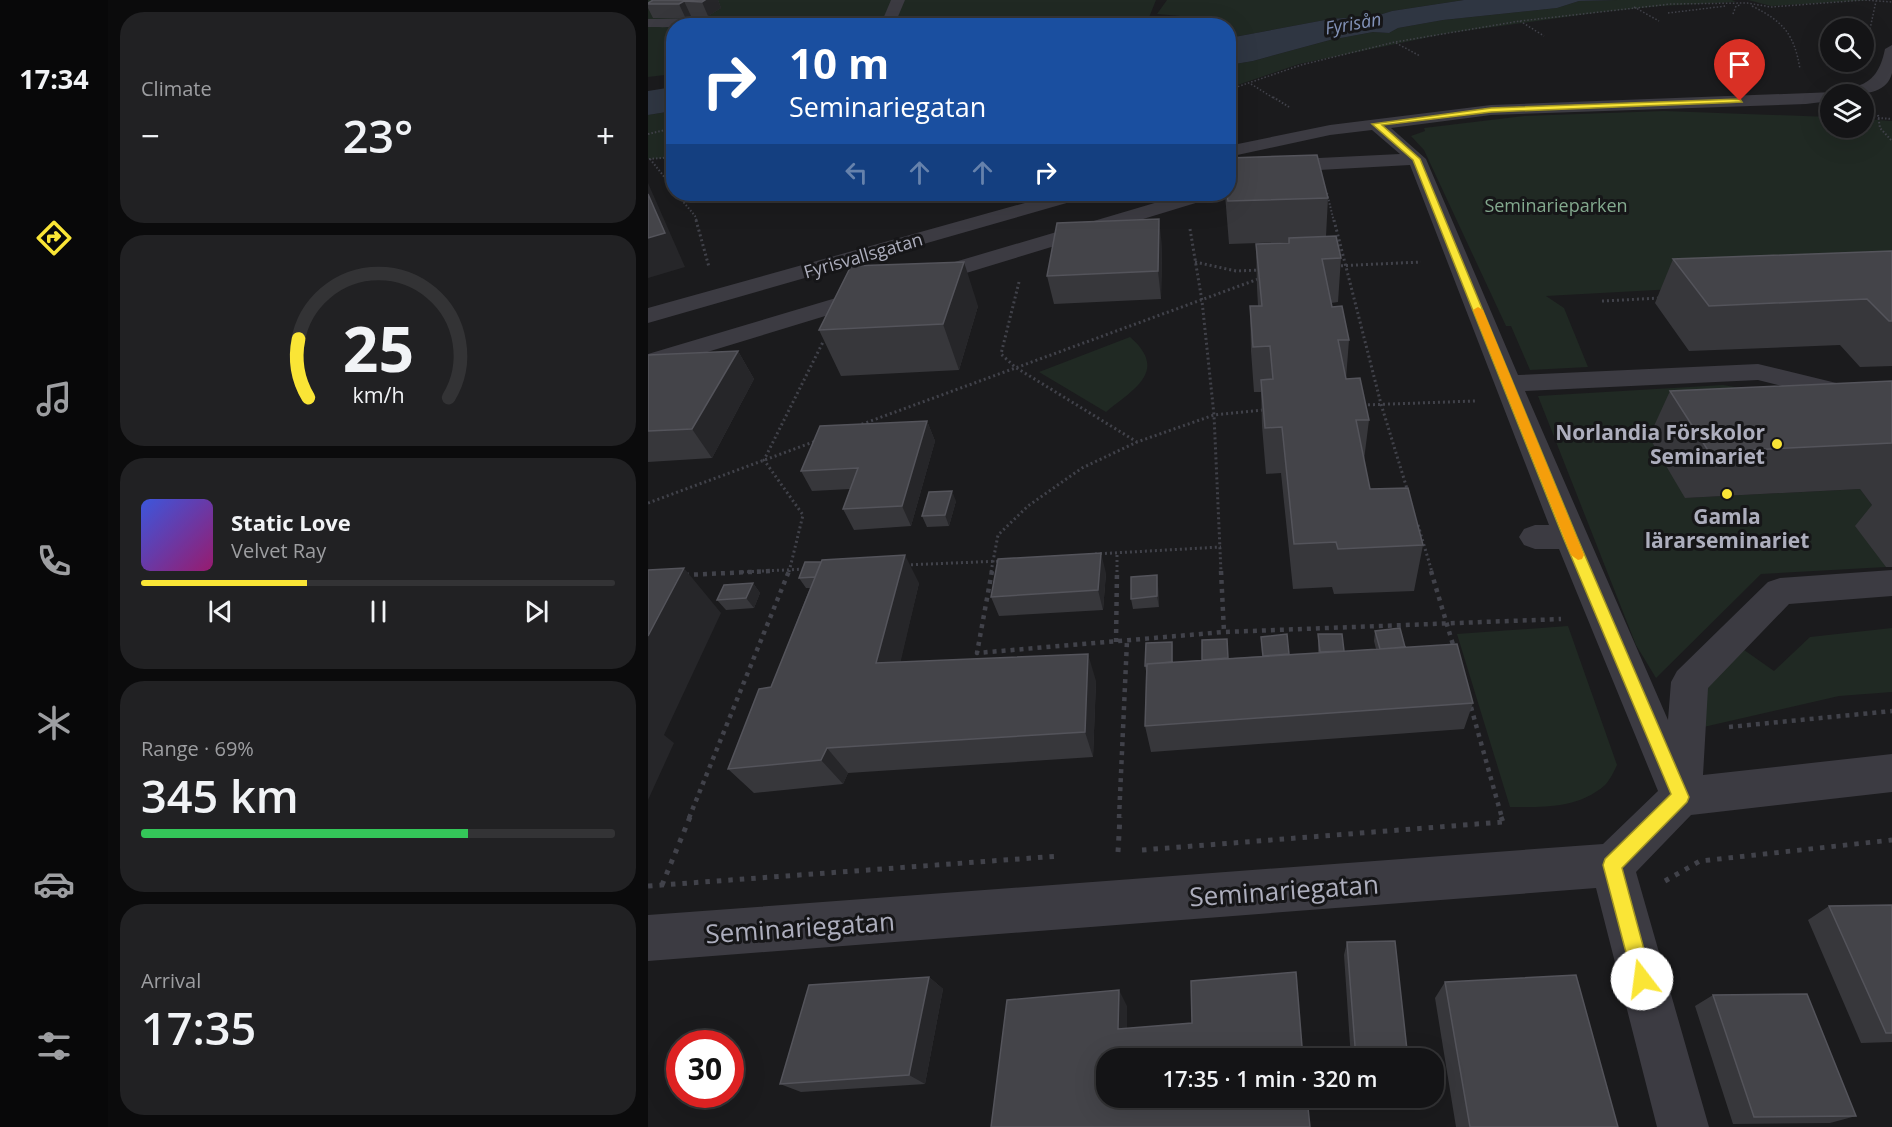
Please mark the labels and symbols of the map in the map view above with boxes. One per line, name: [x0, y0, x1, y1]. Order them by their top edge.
water label: Fyrisån: [1323, 6, 1383, 40]
pin: [1714, 39, 1765, 101]
park label: Seminarieparken: [1484, 193, 1628, 217]
street label: Fyrisvallsgatan: [801, 227, 925, 283]
place label: Norlandia Förskolor Seminariet: [1555, 418, 1765, 470]
marker: Norlandia Förskolor Seminariet: [1770, 437, 1784, 451]
marker: Gamla lärarseminariet: [1720, 487, 1734, 501]
place label: Gamla lärarseminariet: [1645, 502, 1809, 554]
street label: Seminariegatan: [1188, 865, 1380, 915]
street label: Seminariegatan: [704, 902, 896, 952]
position arrow: [1610, 947, 1674, 1011]
speed limit sign: 30: [666, 1030, 744, 1108]

